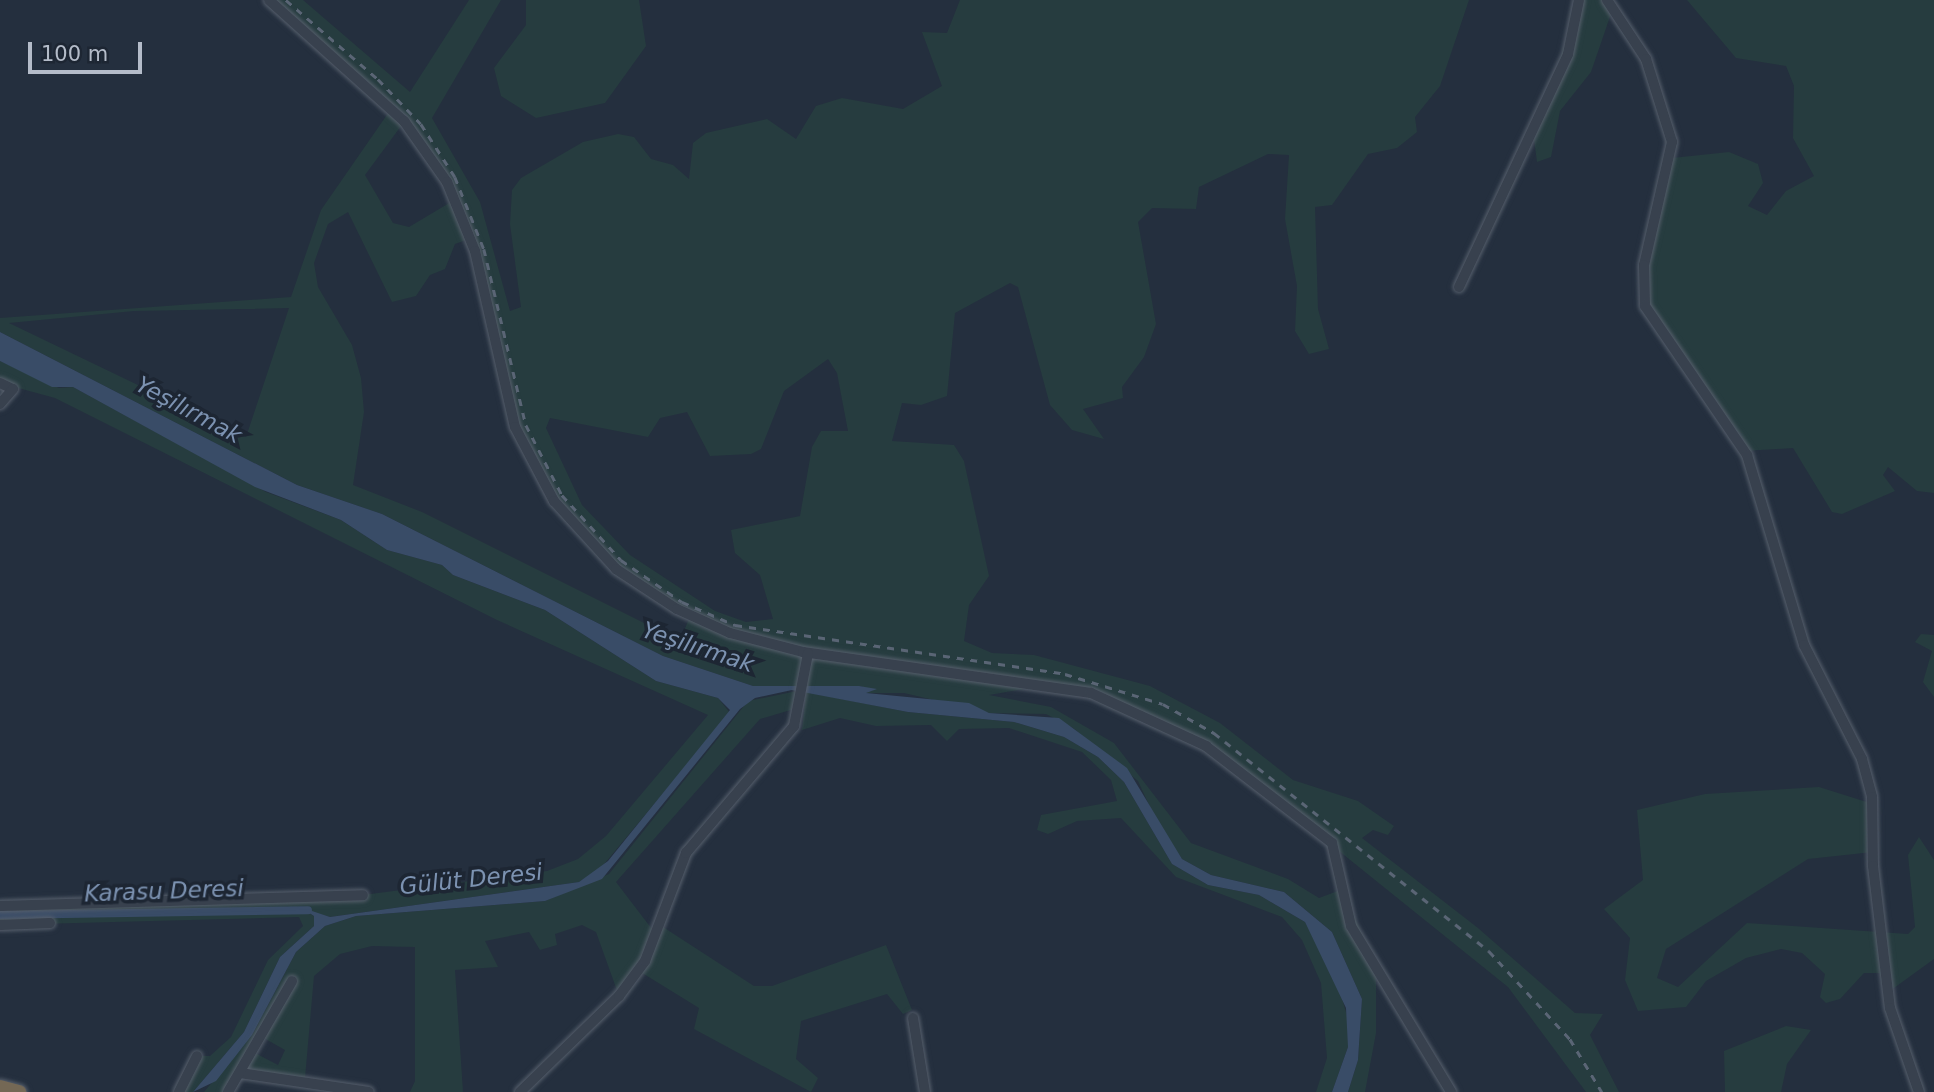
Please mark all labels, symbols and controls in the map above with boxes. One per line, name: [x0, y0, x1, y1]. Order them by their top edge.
scale bar: [32, 28, 145, 72]
text: 100 m: [41, 42, 108, 66]
water label: Yeşilırmak: [131, 371, 247, 449]
water label: Yeşilırmak: [639, 616, 757, 678]
water label: Gülüt Deresi: [398, 858, 544, 900]
water label: Karasu Deresi: [84, 874, 244, 908]

